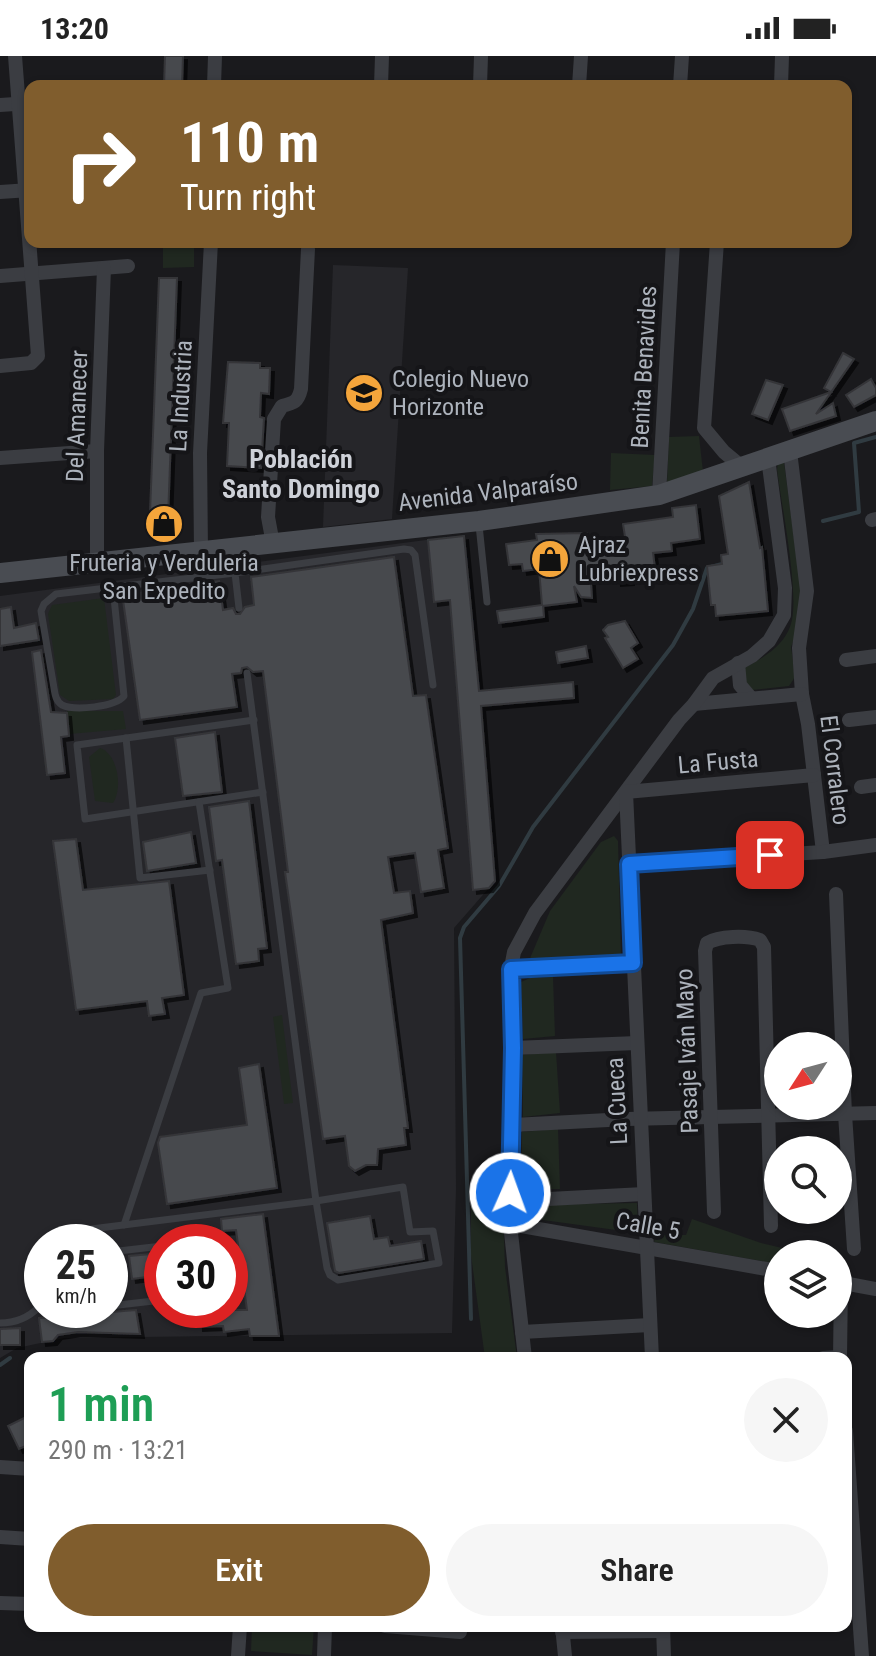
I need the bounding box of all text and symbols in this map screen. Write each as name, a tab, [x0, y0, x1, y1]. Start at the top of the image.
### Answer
text: 13:20	[40, 11, 109, 46]
text: 110 m	[180, 110, 319, 176]
icon: right	[48, 112, 152, 216]
text: Turn right	[180, 177, 316, 219]
street label: Benita Benavides	[626, 285, 662, 449]
street label: La Industria	[164, 339, 198, 453]
street label: Del Amanecer	[61, 350, 93, 482]
place label: Colegio Nuevo Horizonte	[392, 365, 529, 421]
school or university icon: Colegio Nuevo Horizonte	[343, 372, 385, 414]
district label: Población Santo Domingo	[222, 444, 380, 504]
street label: Avenida Valparaíso	[397, 467, 579, 517]
shop icon: Fruteria y Verduleria San Expedito	[143, 503, 185, 545]
place label: Ajraz Lubriexpress	[578, 531, 699, 587]
shop icon: Ajraz Lubriexpress	[529, 538, 571, 580]
place label: Fruteria y Verduleria San Expedito	[69, 549, 259, 605]
street label: El Corralero	[814, 714, 856, 826]
street label: La Fusta	[677, 745, 759, 779]
pin	[736, 821, 804, 889]
icon: arrive	[748, 833, 792, 877]
street label: Pasaje Iván Mayo	[670, 968, 704, 1134]
north arrow	[764, 1032, 852, 1120]
map controls	[764, 1032, 852, 1328]
street label: La Cueca	[601, 1057, 633, 1145]
button: search	[764, 1136, 852, 1224]
position arrow	[468, 1151, 552, 1235]
street label: Calle 5	[614, 1207, 682, 1245]
speed limit sign: 30	[144, 1224, 248, 1328]
button: layers	[764, 1240, 852, 1328]
text: 25	[56, 1242, 96, 1289]
text: km/h	[55, 1284, 97, 1308]
text: 1 min	[48, 1376, 154, 1433]
button: close	[744, 1378, 828, 1462]
text: 290 m · 13:21	[48, 1435, 188, 1465]
button: Exit	[48, 1524, 430, 1616]
button: Share	[446, 1524, 828, 1616]

